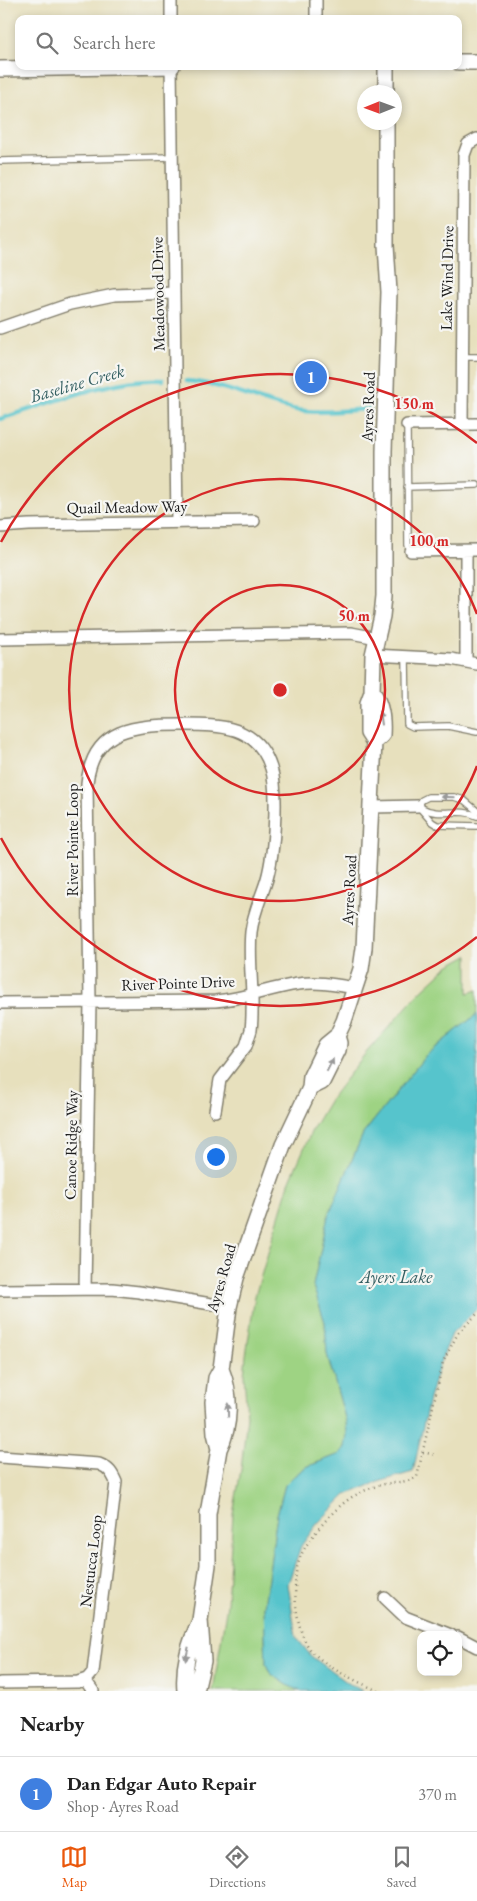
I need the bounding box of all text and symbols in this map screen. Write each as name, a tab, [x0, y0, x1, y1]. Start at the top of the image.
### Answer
search box	[15, 15, 462, 70]
icon: search	[33, 29, 61, 57]
text: Search here	[73, 30, 155, 55]
north arrow	[357, 85, 402, 130]
street label: Lake Wind Drive	[436, 225, 458, 331]
street label: Meadowood Drive	[147, 237, 169, 351]
pin: 1	[295, 358, 327, 396]
water label: Baseline Creek	[26, 359, 127, 408]
street label: Ayres Road	[356, 371, 380, 444]
text: 150 m	[394, 394, 434, 413]
street label: Quail Meadow Way	[66, 495, 189, 519]
text: 100 m	[409, 531, 449, 550]
text: 50 m	[338, 606, 370, 625]
centre of rings	[271, 681, 289, 699]
one-way arrow	[377, 710, 385, 726]
street label: River Pointe Loop	[62, 784, 83, 897]
one-way arrow	[439, 793, 455, 801]
street label: Ayres Road	[337, 853, 361, 927]
street label: River Pointe Drive	[121, 971, 235, 995]
one-way arrow	[326, 1058, 334, 1073]
street label: Canoe Ridge Way	[60, 1089, 82, 1200]
your location	[203, 1144, 229, 1170]
street label: Ayres Road	[201, 1240, 241, 1316]
water label: Ayers Lake	[358, 1265, 433, 1289]
one-way arrow	[223, 1401, 231, 1417]
street label: Nestucca Loop	[75, 1514, 107, 1608]
map controls	[417, 1631, 462, 1676]
button: locate	[417, 1631, 462, 1676]
one-way arrow	[183, 1647, 191, 1662]
text: Nearby	[20, 1710, 84, 1737]
text: Dan Edgar Auto Repair	[67, 1771, 256, 1796]
text: 1	[32, 1784, 40, 1805]
text: 370 m	[418, 1784, 457, 1805]
text: Shop · Ayres Road	[67, 1796, 179, 1817]
tab: Map	[60, 1843, 88, 1891]
tab: Directions	[209, 1843, 266, 1891]
tab: Saved	[387, 1843, 417, 1891]

